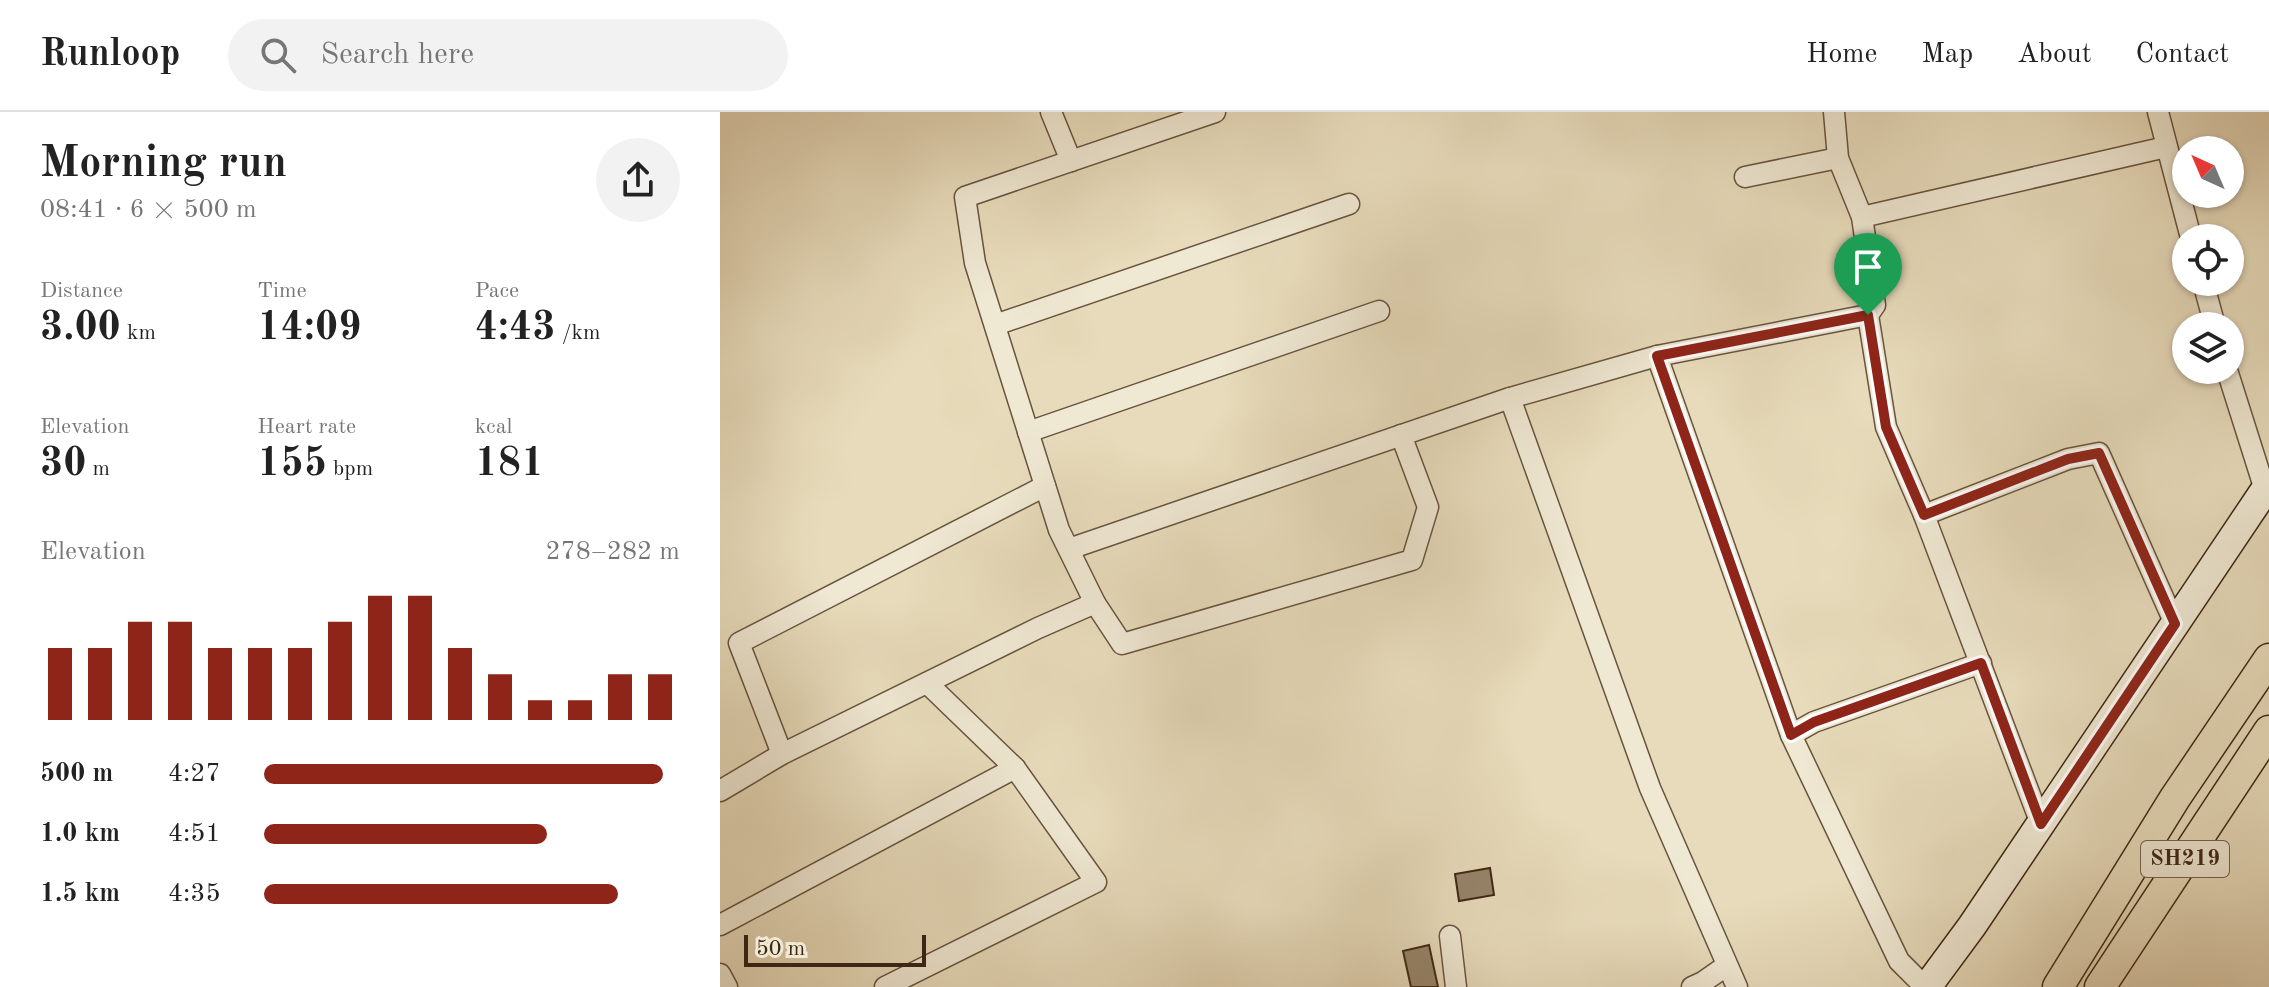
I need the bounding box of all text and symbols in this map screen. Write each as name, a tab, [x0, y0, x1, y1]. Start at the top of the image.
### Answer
search box	[228, 19, 788, 91]
icon: search	[256, 33, 300, 77]
text: Runloop	[40, 36, 180, 74]
text: Search here	[320, 40, 474, 70]
text: Home	[1806, 41, 1877, 69]
text: Map	[1921, 41, 1973, 69]
text: About	[2017, 41, 2092, 69]
text: Contact	[2136, 41, 2229, 69]
north arrow	[2172, 136, 2244, 208]
map controls	[2172, 136, 2244, 384]
button: share	[596, 138, 680, 222]
text: Morning run	[40, 142, 287, 186]
text: 08:41 · 6 × 500 m	[40, 197, 257, 223]
button: locate	[2172, 224, 2244, 296]
pin	[1834, 233, 1902, 315]
icon: arrive	[1846, 245, 1890, 289]
text: Distance	[40, 280, 123, 302]
text: Time	[257, 280, 307, 302]
text: Pace	[475, 280, 519, 302]
text: 3.00	[40, 309, 121, 349]
text: 14:09	[257, 309, 361, 349]
text: 4:43	[475, 309, 555, 349]
button: layers	[2172, 312, 2244, 384]
text: km	[121, 322, 156, 344]
text: /km	[555, 322, 600, 344]
text: Elevation	[40, 416, 130, 438]
text: Heart rate	[257, 416, 356, 438]
text: kcal	[475, 416, 513, 438]
text: 30	[40, 445, 86, 485]
text: 155	[257, 445, 327, 485]
text: 181	[475, 445, 544, 485]
text: m	[86, 458, 110, 480]
text: bpm	[327, 458, 373, 480]
text: Elevation	[40, 539, 146, 565]
text: 278–282 m	[545, 539, 680, 565]
text: 500 m	[40, 761, 113, 787]
text: 4:27	[168, 761, 221, 787]
text: 1.0 km	[40, 821, 120, 847]
text: 4:51	[168, 821, 221, 847]
road number: SH219	[2141, 841, 2229, 877]
text: 1.5 km	[40, 881, 120, 907]
text: 4:35	[168, 881, 221, 907]
scale bar	[744, 931, 926, 967]
text: 50 m	[756, 938, 805, 960]

